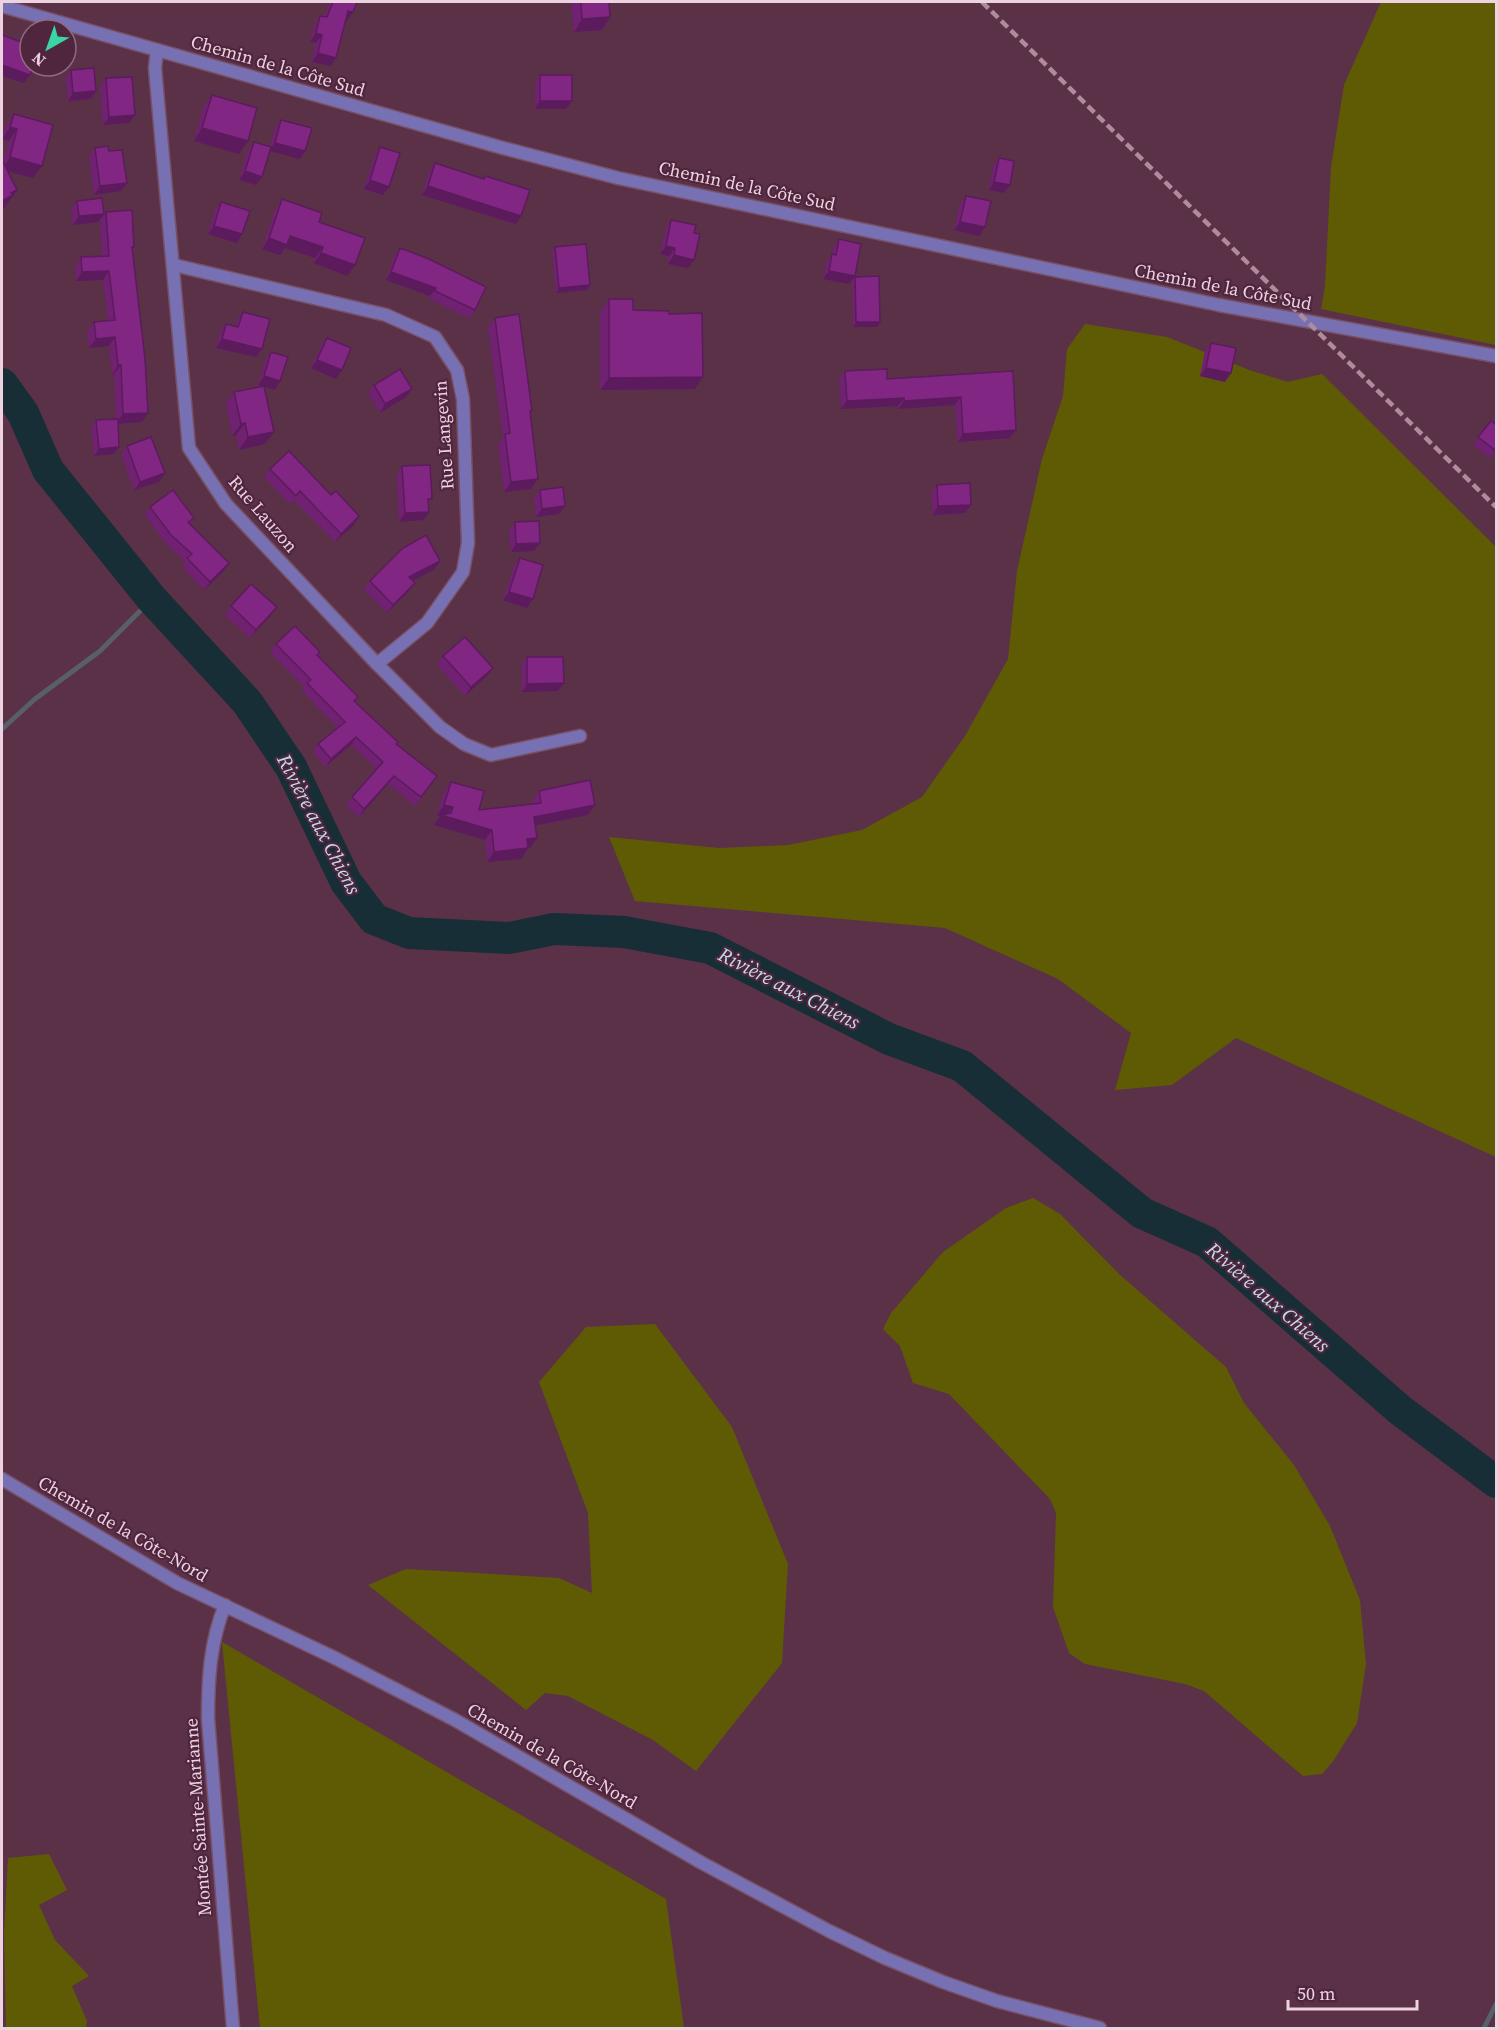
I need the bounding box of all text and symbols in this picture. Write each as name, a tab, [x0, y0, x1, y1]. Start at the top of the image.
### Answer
north arrow	[18, 18, 78, 78]
street label: Chemin de la Côte Sud	[188, 29, 368, 102]
text: N	[27, 47, 50, 72]
street label: Chemin de la Côte Sud	[656, 155, 838, 216]
street label: Chemin de la Côte Sud	[1132, 257, 1314, 316]
street label: Rue Langevin	[427, 379, 460, 490]
street label: Rue Lauzon	[223, 470, 304, 558]
water label: Rivière aux Chiens	[270, 748, 368, 900]
water label: Rivière aux Chiens	[713, 940, 865, 1036]
water label: Rivière aux Chiens	[1200, 1235, 1336, 1359]
street label: Chemin de la Côte-Nord	[34, 1470, 213, 1587]
street label: Chemin de la Côte-Nord	[463, 1697, 642, 1814]
street label: Montée Sainte-Marianne	[178, 1717, 217, 1917]
scale bar	[1288, 1973, 1417, 2011]
text: 50 m	[1297, 1981, 1335, 2006]

